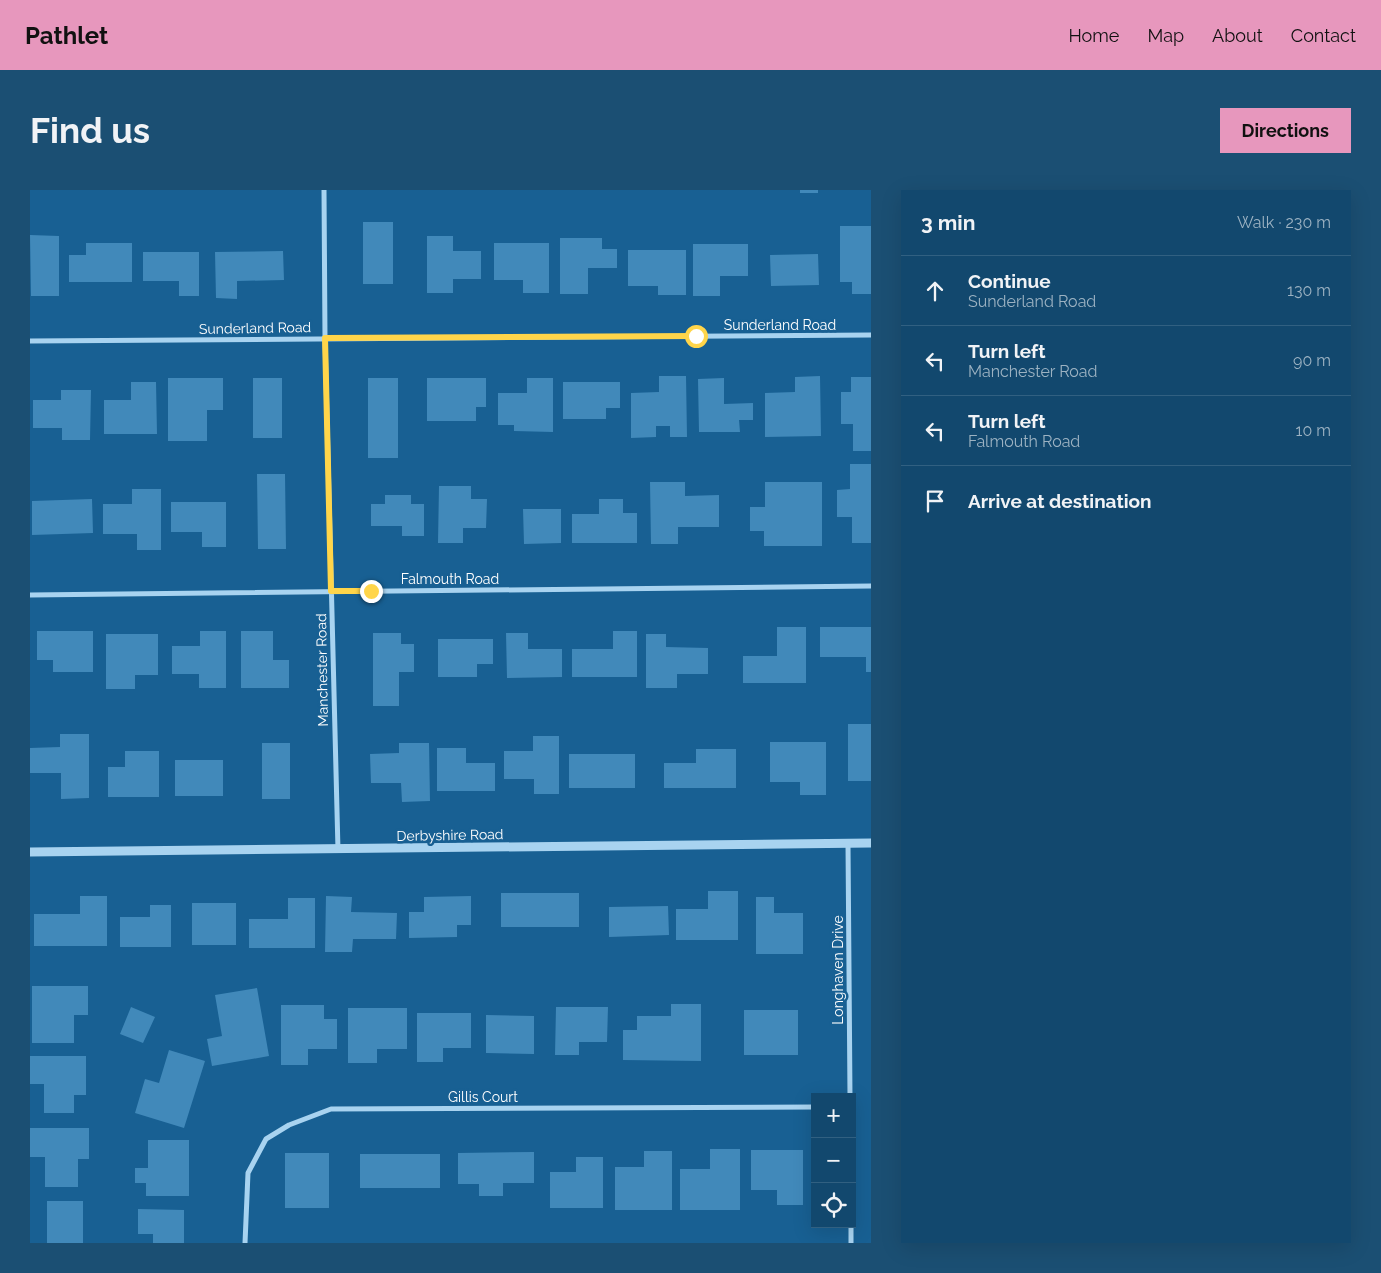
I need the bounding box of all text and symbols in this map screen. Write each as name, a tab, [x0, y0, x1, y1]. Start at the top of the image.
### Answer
text: Pathlet	[25, 21, 108, 50]
text: Home	[1068, 25, 1119, 46]
text: Map	[1147, 25, 1184, 46]
text: About	[1212, 25, 1263, 46]
text: Contact	[1291, 25, 1356, 46]
button: Directions	[1220, 108, 1351, 153]
text: Find us	[30, 110, 150, 151]
text: 3 min	[921, 210, 975, 235]
text: Walk · 230 m	[1237, 213, 1331, 232]
text: Continue	[968, 270, 1051, 292]
icon: ahead	[921, 277, 949, 305]
text: 130 m	[1287, 281, 1331, 300]
text: Sunderland Road	[968, 292, 1096, 311]
street label: Sunderland Road	[724, 317, 836, 333]
street label: Sunderland Road	[199, 319, 311, 337]
route start	[685, 325, 708, 348]
text: Turn left	[968, 340, 1045, 362]
icon: left	[921, 347, 949, 375]
text: 90 m	[1293, 351, 1331, 370]
text: Manchester Road	[968, 362, 1098, 381]
text: Turn left	[968, 410, 1045, 432]
icon: left	[921, 417, 949, 445]
text: 10 m	[1296, 421, 1331, 440]
text: Falmouth Road	[968, 432, 1080, 451]
icon: arrive	[921, 487, 949, 515]
text: Arrive at destination	[968, 490, 1152, 512]
street label: Falmouth Road	[401, 571, 499, 587]
route end	[360, 580, 383, 603]
street label: Manchester Road	[313, 613, 331, 727]
street label: Derbyshire Road	[396, 826, 504, 844]
street label: Longhaven Drive	[830, 915, 846, 1025]
street label: Gillis Court	[448, 1089, 518, 1105]
map controls	[811, 1093, 856, 1228]
button: +	[811, 1093, 856, 1138]
button: −	[811, 1138, 856, 1183]
button: locate	[811, 1183, 856, 1228]

